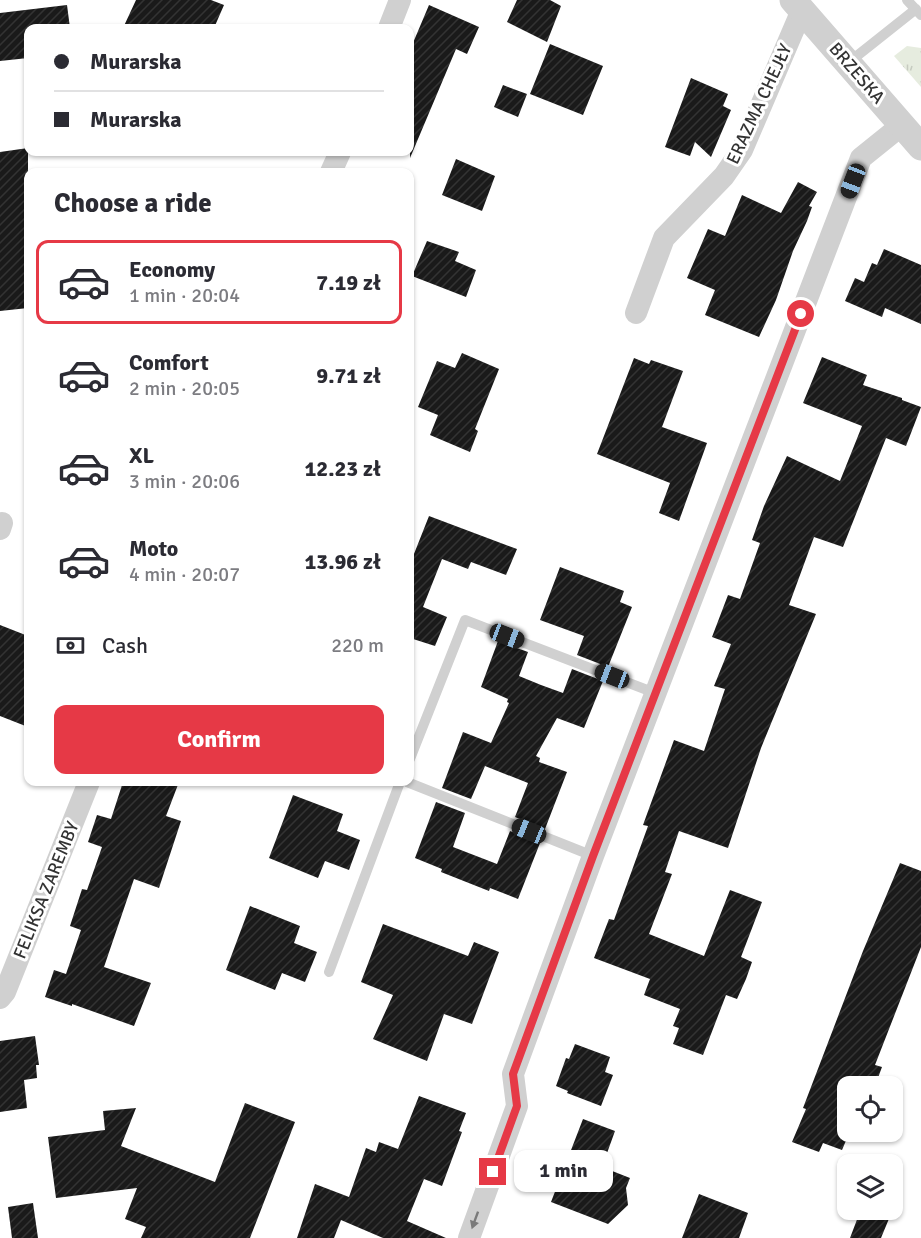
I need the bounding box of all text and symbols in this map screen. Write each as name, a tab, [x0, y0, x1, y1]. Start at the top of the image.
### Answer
street label: BRZESKA	[825, 38, 889, 108]
street label: ERAZMA CHEJŁY	[722, 40, 796, 168]
text: Murarska	[90, 48, 182, 75]
text: Murarska	[90, 106, 182, 133]
car	[838, 161, 868, 201]
text: Choose a ride	[54, 187, 212, 220]
icon: car	[57, 255, 111, 309]
text: Economy	[129, 256, 215, 283]
text: 7.19 zł	[316, 269, 381, 296]
text: 1 min · 20:04	[129, 283, 240, 308]
route start	[787, 300, 814, 327]
icon: car	[57, 348, 111, 402]
text: Comfort	[129, 349, 209, 376]
text: 9.71 zł	[316, 362, 381, 389]
text: 2 min · 20:05	[129, 376, 240, 401]
icon: car	[57, 441, 111, 495]
text: XL	[129, 442, 154, 469]
text: 12.23 zł	[304, 455, 381, 482]
text: 3 min · 20:06	[129, 469, 240, 494]
icon: car	[57, 534, 111, 588]
text: Moto	[129, 535, 178, 562]
text: 13.96 zł	[304, 548, 381, 575]
text: 4 min · 20:07	[129, 562, 240, 587]
car	[487, 621, 527, 651]
icon: cash	[54, 629, 87, 662]
text: Cash	[102, 632, 148, 659]
text: 220 m	[331, 633, 384, 658]
car	[592, 661, 632, 691]
button: Confirm	[54, 705, 384, 774]
car	[509, 816, 549, 846]
street label: FELIKSA ZAREMBY	[8, 818, 84, 962]
map controls	[837, 1076, 903, 1220]
button: locate	[837, 1076, 903, 1142]
callout: 1 min	[514, 1151, 613, 1193]
button: layers	[837, 1154, 903, 1220]
route end	[479, 1158, 506, 1185]
text: 1 min	[539, 1158, 588, 1183]
one-way arrow	[470, 1211, 480, 1229]

